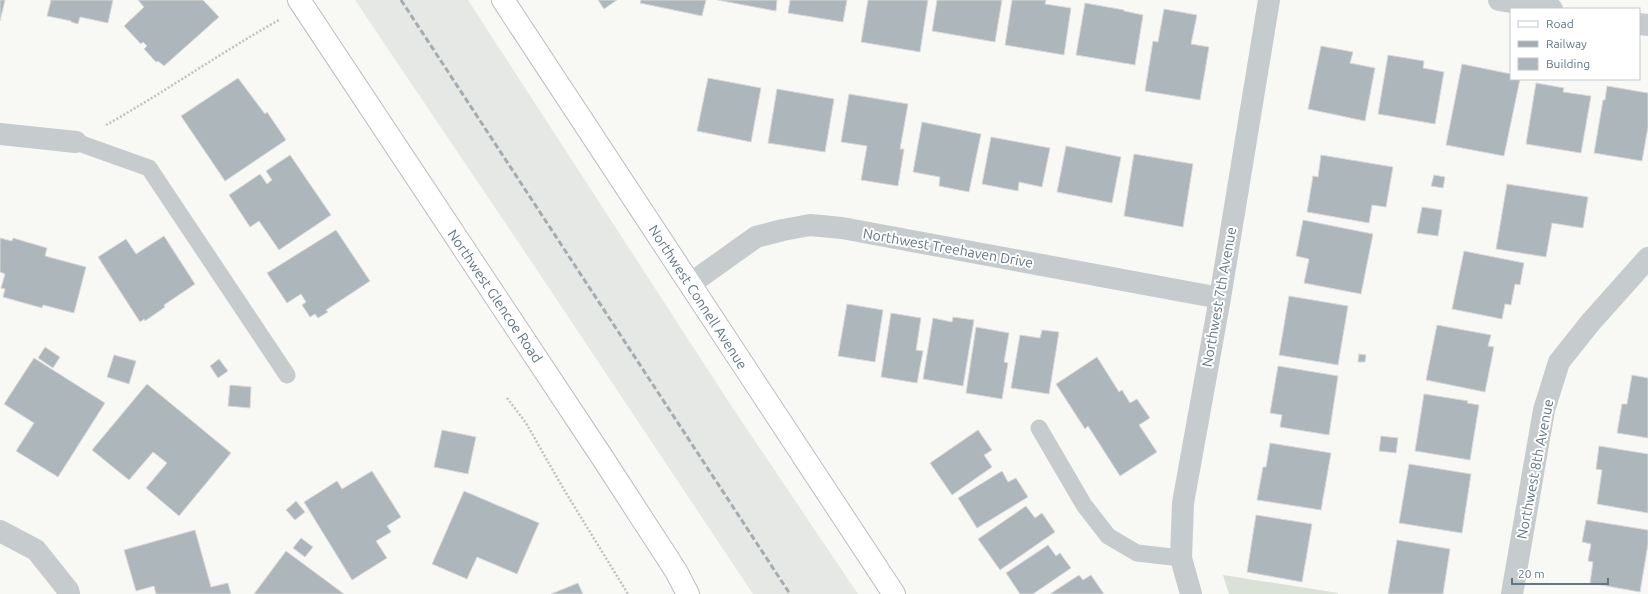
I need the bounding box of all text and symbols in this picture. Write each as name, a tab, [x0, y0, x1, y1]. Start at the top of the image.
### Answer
legend	[1510, 8, 1640, 80]
text: Road	[1546, 17, 1574, 30]
text: Railway	[1546, 37, 1587, 50]
text: Building	[1546, 57, 1590, 70]
street label: Northwest Connell Avenue	[645, 222, 751, 372]
street label: Northwest Treehaven Drive	[862, 225, 1034, 271]
street label: Northwest Glencoe Road	[445, 226, 545, 366]
street label: Northwest 7th Avenue	[1199, 226, 1239, 368]
street label: Northwest 8th Avenue	[1514, 398, 1556, 540]
scale bar	[1512, 560, 1608, 586]
text: 20 m	[1518, 567, 1545, 580]

